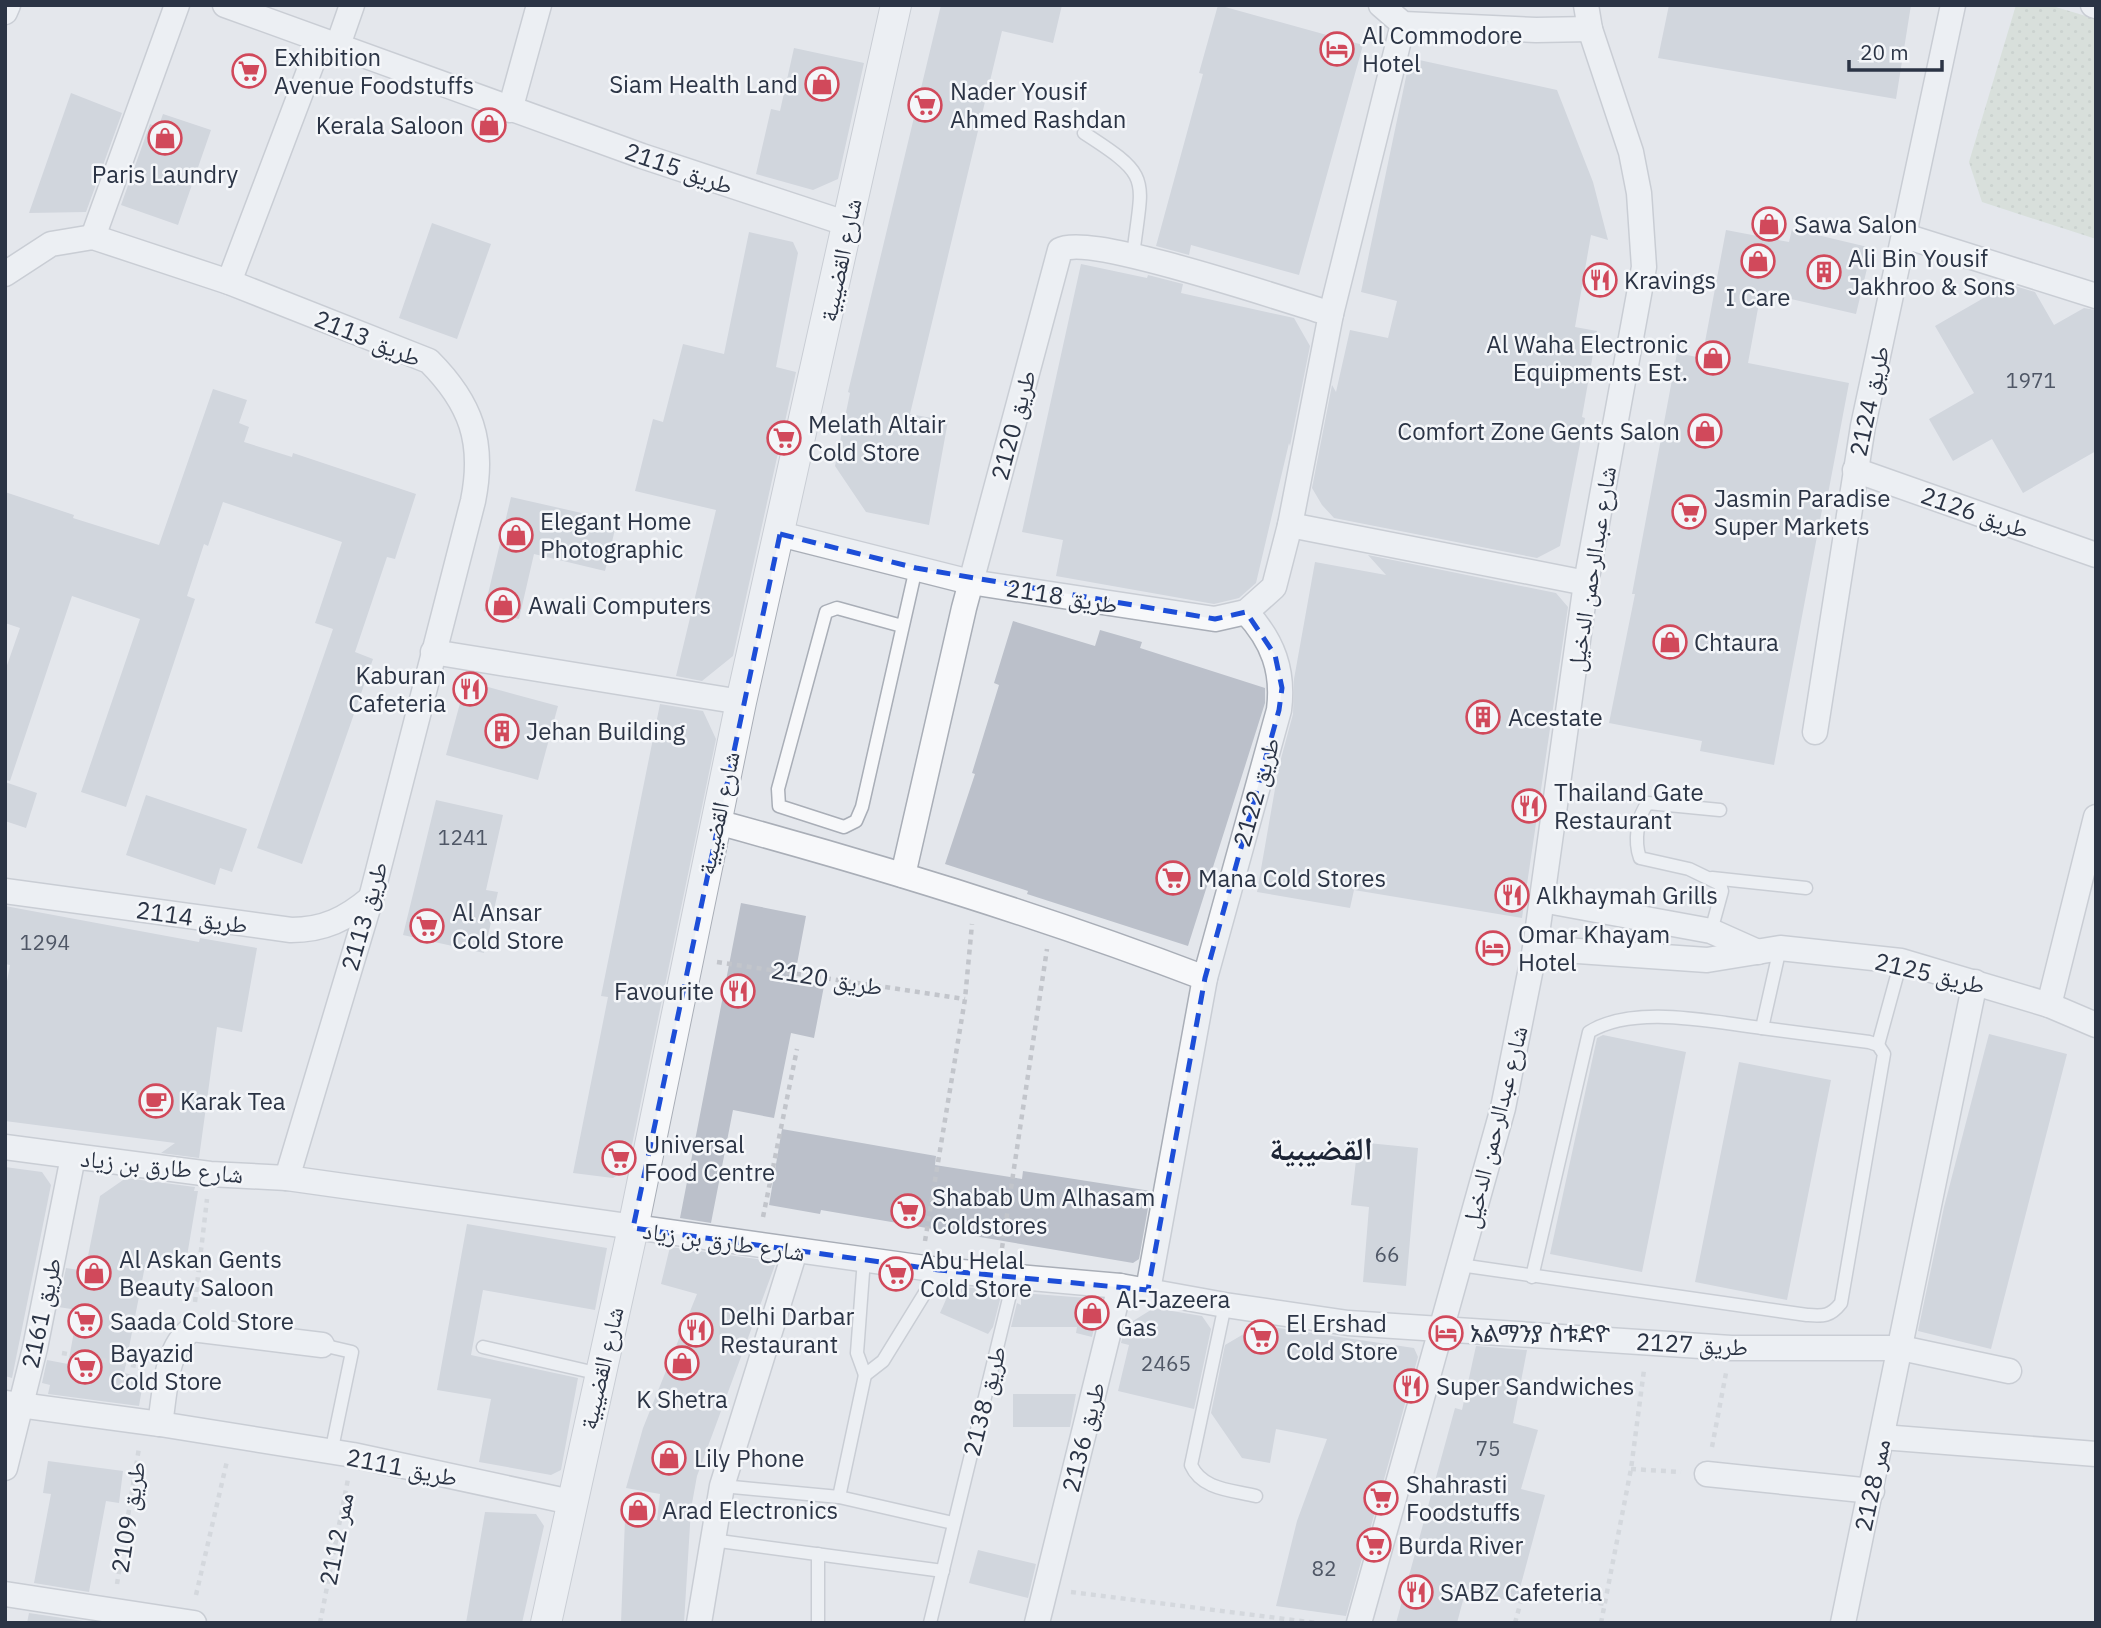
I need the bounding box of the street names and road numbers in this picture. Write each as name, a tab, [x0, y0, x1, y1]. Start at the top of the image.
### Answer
street label: طريق 2115	[621, 135, 737, 201]
street label: شارع القضيبية	[811, 195, 869, 325]
street label: طريق 2113	[310, 302, 426, 374]
street label: طريق 2124	[1842, 343, 1896, 459]
street label: طريق 2120	[983, 367, 1043, 483]
street label: شارع عبدالرحمن الدخيل	[1559, 464, 1623, 674]
street label: طريق 2126	[1917, 479, 2033, 545]
street label: طريق 2118	[1004, 571, 1120, 621]
street label: طريق 2122	[1225, 734, 1287, 850]
street label: شارع القضيبية	[689, 748, 747, 878]
street label: طريق 2113	[333, 858, 395, 974]
street label: طريق 2114	[134, 893, 250, 941]
street label: طريق 2125	[1872, 945, 1988, 1001]
street label: طريق 2120	[769, 953, 885, 1003]
street label: شارع عبدالرحمن الدخيل	[1453, 1022, 1535, 1232]
street label: شارع طارق بن زياد	[79, 1142, 245, 1190]
street label: شارع طارق بن زياد	[641, 1214, 807, 1268]
street label: طريق 2161	[14, 1255, 68, 1371]
street label: شارع القضيبية	[571, 1303, 631, 1433]
street label: طريق 2127	[1635, 1325, 1749, 1363]
street label: طريق 2138	[955, 1343, 1013, 1459]
street label: طريق 2136	[1054, 1379, 1112, 1495]
street label: ممر 2128	[1847, 1436, 1897, 1534]
street label: طريق 2111	[344, 1441, 460, 1493]
street label: طريق 2109	[103, 1459, 153, 1575]
street label: ممر 2112	[311, 1490, 361, 1588]

